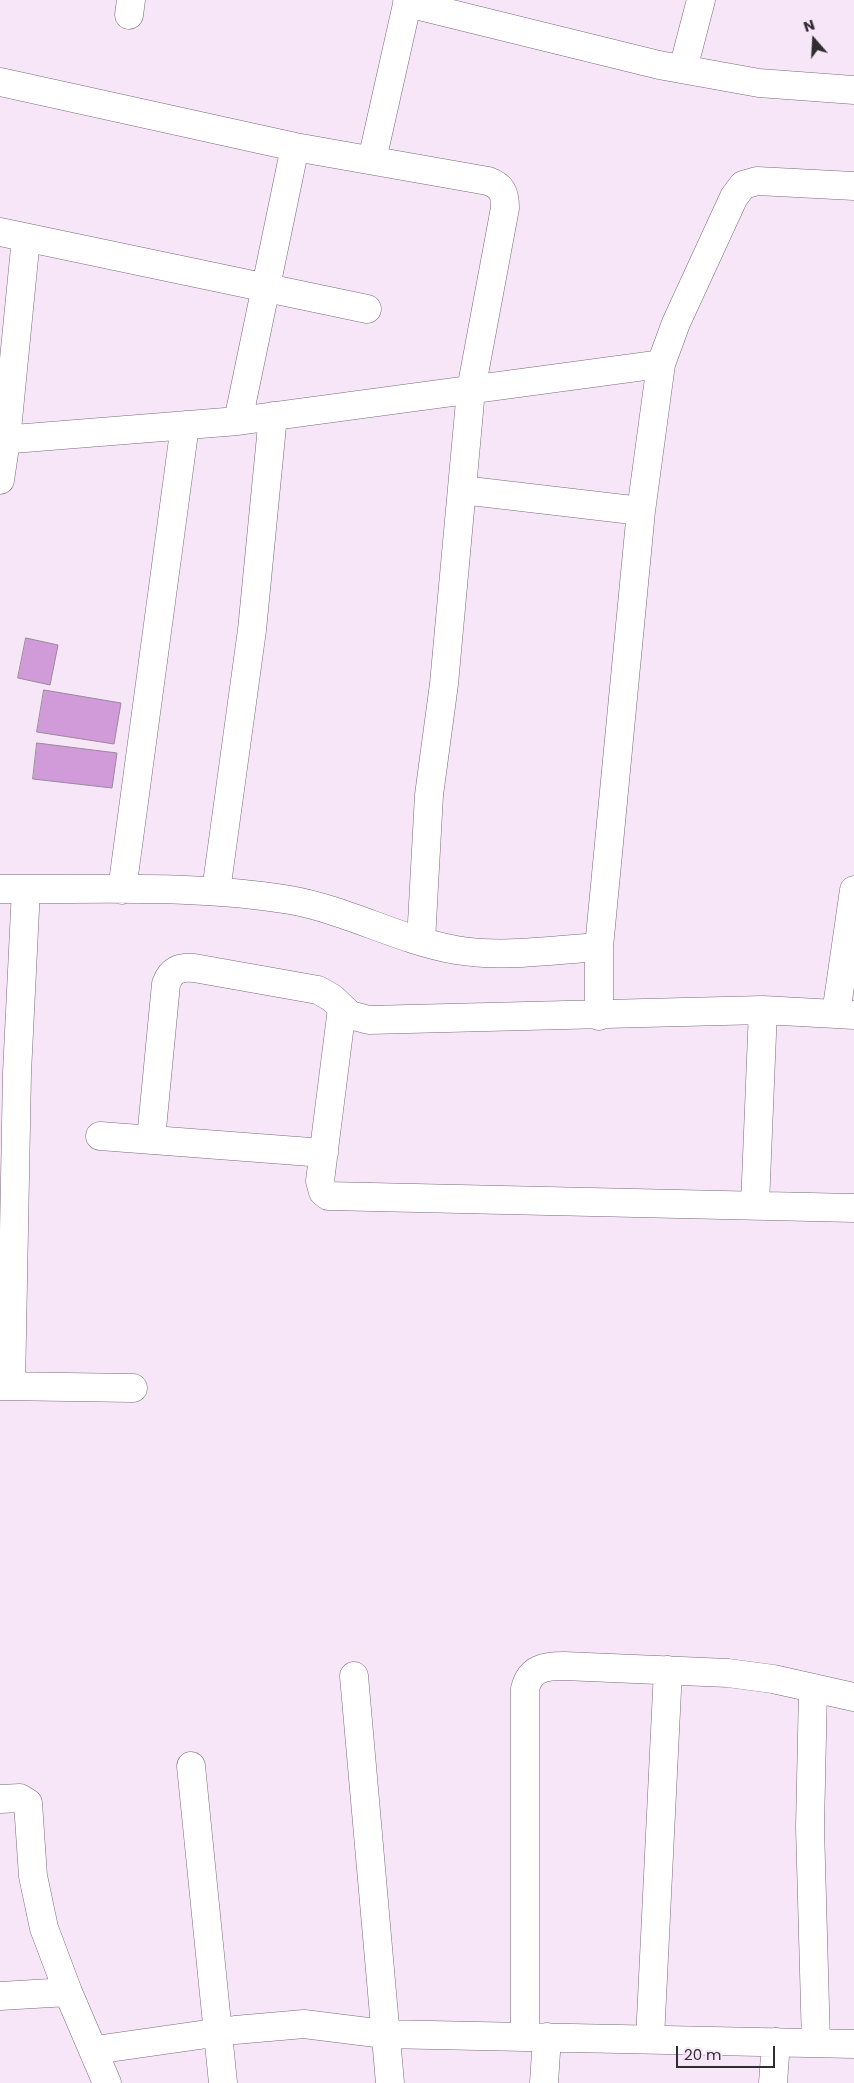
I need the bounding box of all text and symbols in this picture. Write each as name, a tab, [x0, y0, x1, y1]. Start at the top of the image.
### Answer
north arrow	[789, 15, 839, 65]
text: N	[801, 15, 817, 37]
scale bar	[679, 2036, 778, 2068]
text: 20 m	[684, 2044, 722, 2065]

